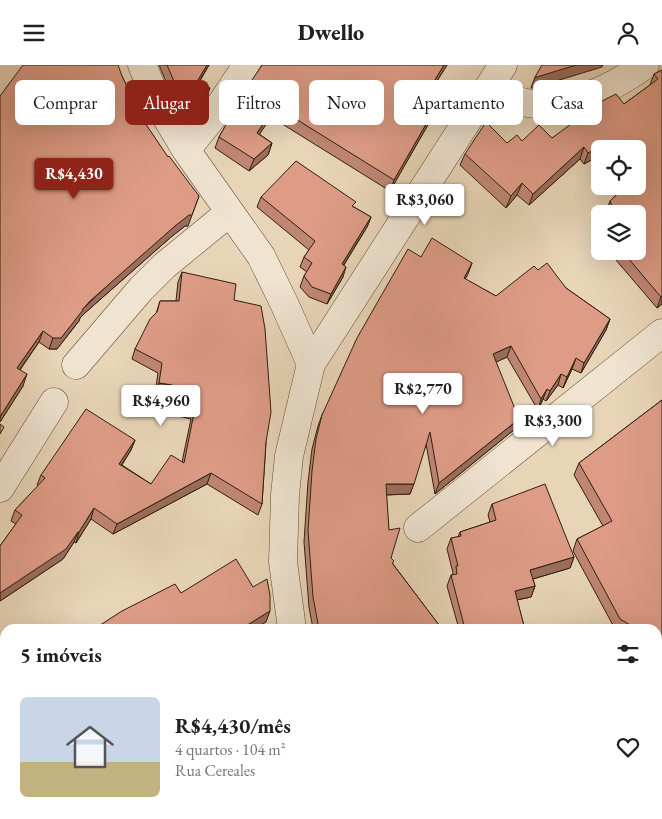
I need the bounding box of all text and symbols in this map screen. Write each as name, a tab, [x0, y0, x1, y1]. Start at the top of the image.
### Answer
text: Dwello	[298, 18, 364, 47]
icon: menu	[20, 19, 48, 47]
icon: person	[614, 19, 642, 47]
chip: Comprar	[15, 80, 115, 125]
chip: Alugar	[125, 80, 209, 125]
chip: Filtros	[219, 80, 299, 125]
chip: Novo	[309, 80, 384, 125]
chip: Apartamento	[394, 80, 523, 125]
chip: Casa	[533, 80, 602, 125]
map controls	[591, 140, 646, 260]
button: locate	[591, 140, 646, 195]
pin: R$4,430	[28, 157, 120, 200]
text: R$4,430	[45, 163, 103, 184]
pin: R$3,060	[379, 184, 471, 226]
text: R$3,060	[396, 189, 454, 210]
button: layers	[591, 205, 646, 260]
pin: R$2,770	[377, 373, 469, 415]
text: R$2,770	[394, 378, 452, 399]
pin: R$4,960	[115, 385, 207, 427]
text: R$4,960	[132, 390, 190, 411]
pin: R$3,300	[507, 405, 599, 447]
text: R$3,300	[524, 410, 582, 431]
icon: filters	[614, 640, 642, 668]
text: 5 imóveis	[20, 641, 102, 668]
text: R$4,430/mês	[175, 712, 291, 739]
icon: home	[60, 717, 120, 777]
icon: heart	[614, 733, 642, 761]
text: 4 quartos · 104 m²	[175, 739, 286, 760]
text: Rua Cereales	[175, 760, 255, 781]

